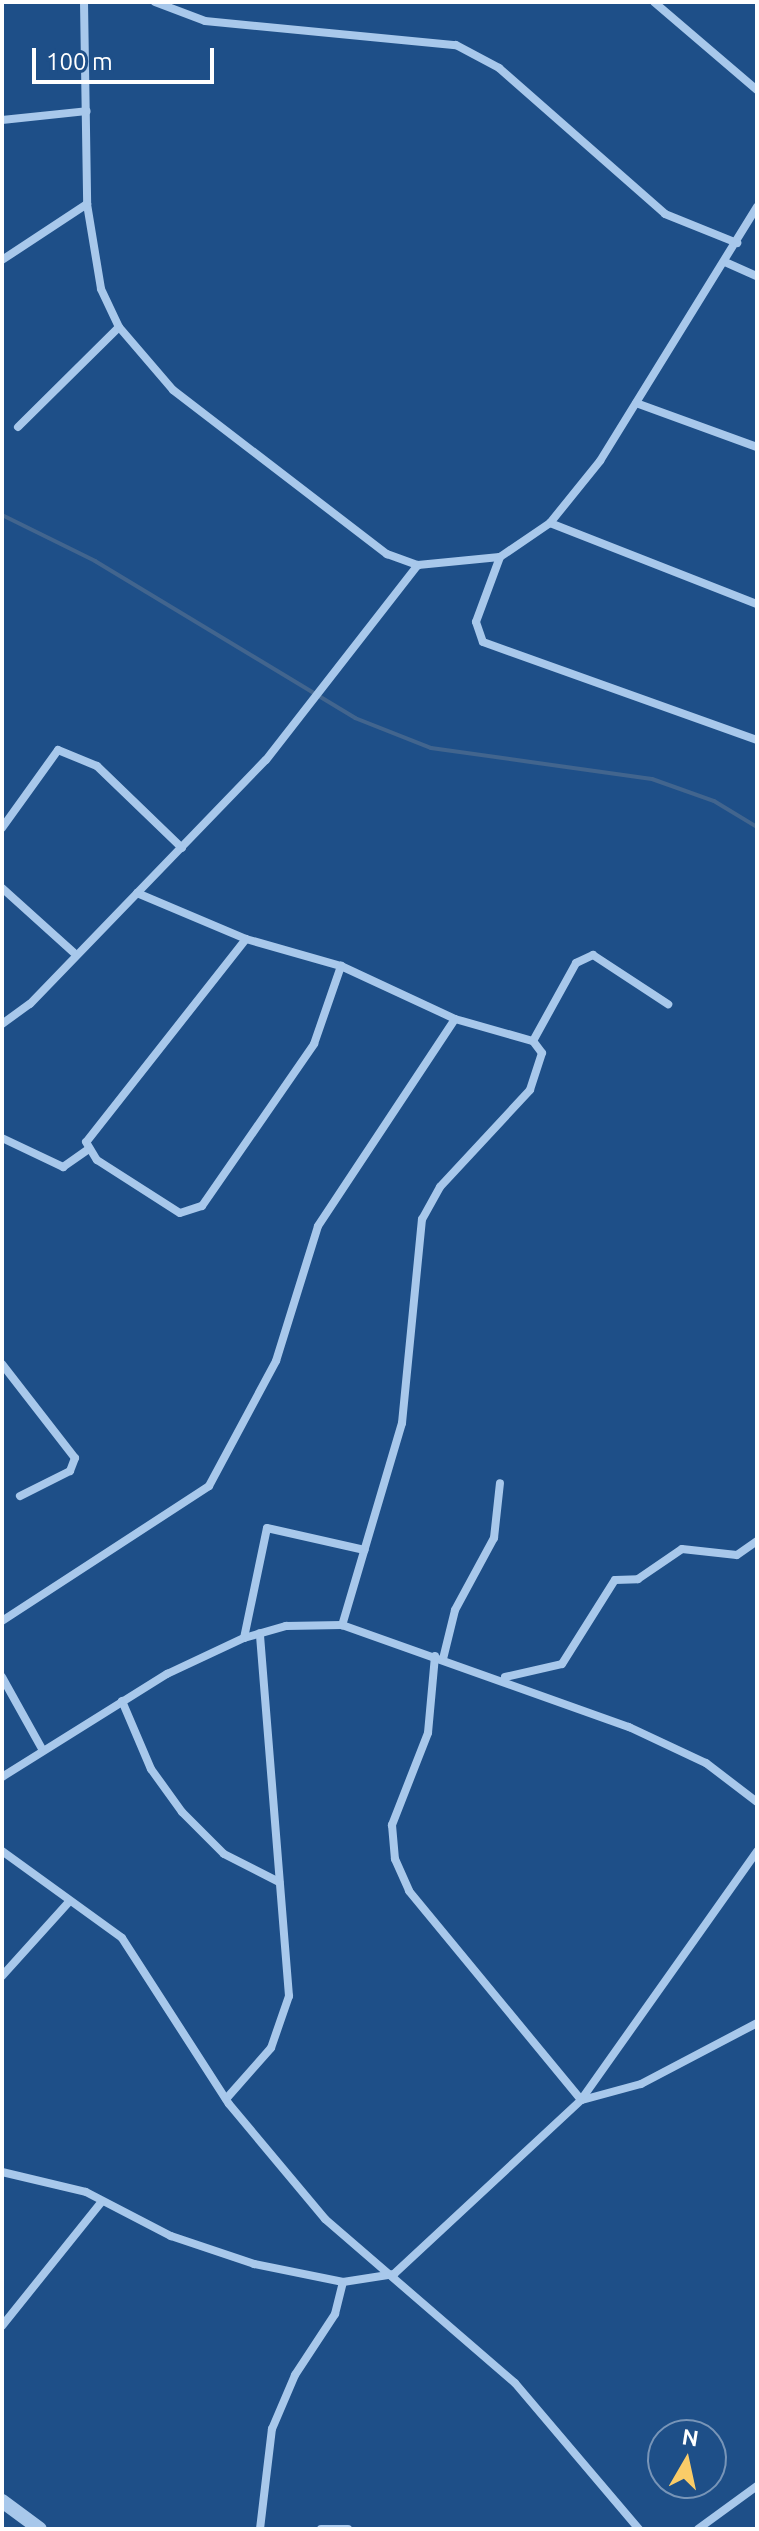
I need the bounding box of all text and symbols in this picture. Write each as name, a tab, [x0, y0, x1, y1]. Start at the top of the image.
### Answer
scale bar	[36, 32, 218, 82]
text: 100 m	[46, 48, 113, 75]
north arrow	[647, 2419, 727, 2499]
text: N	[680, 2423, 701, 2450]

